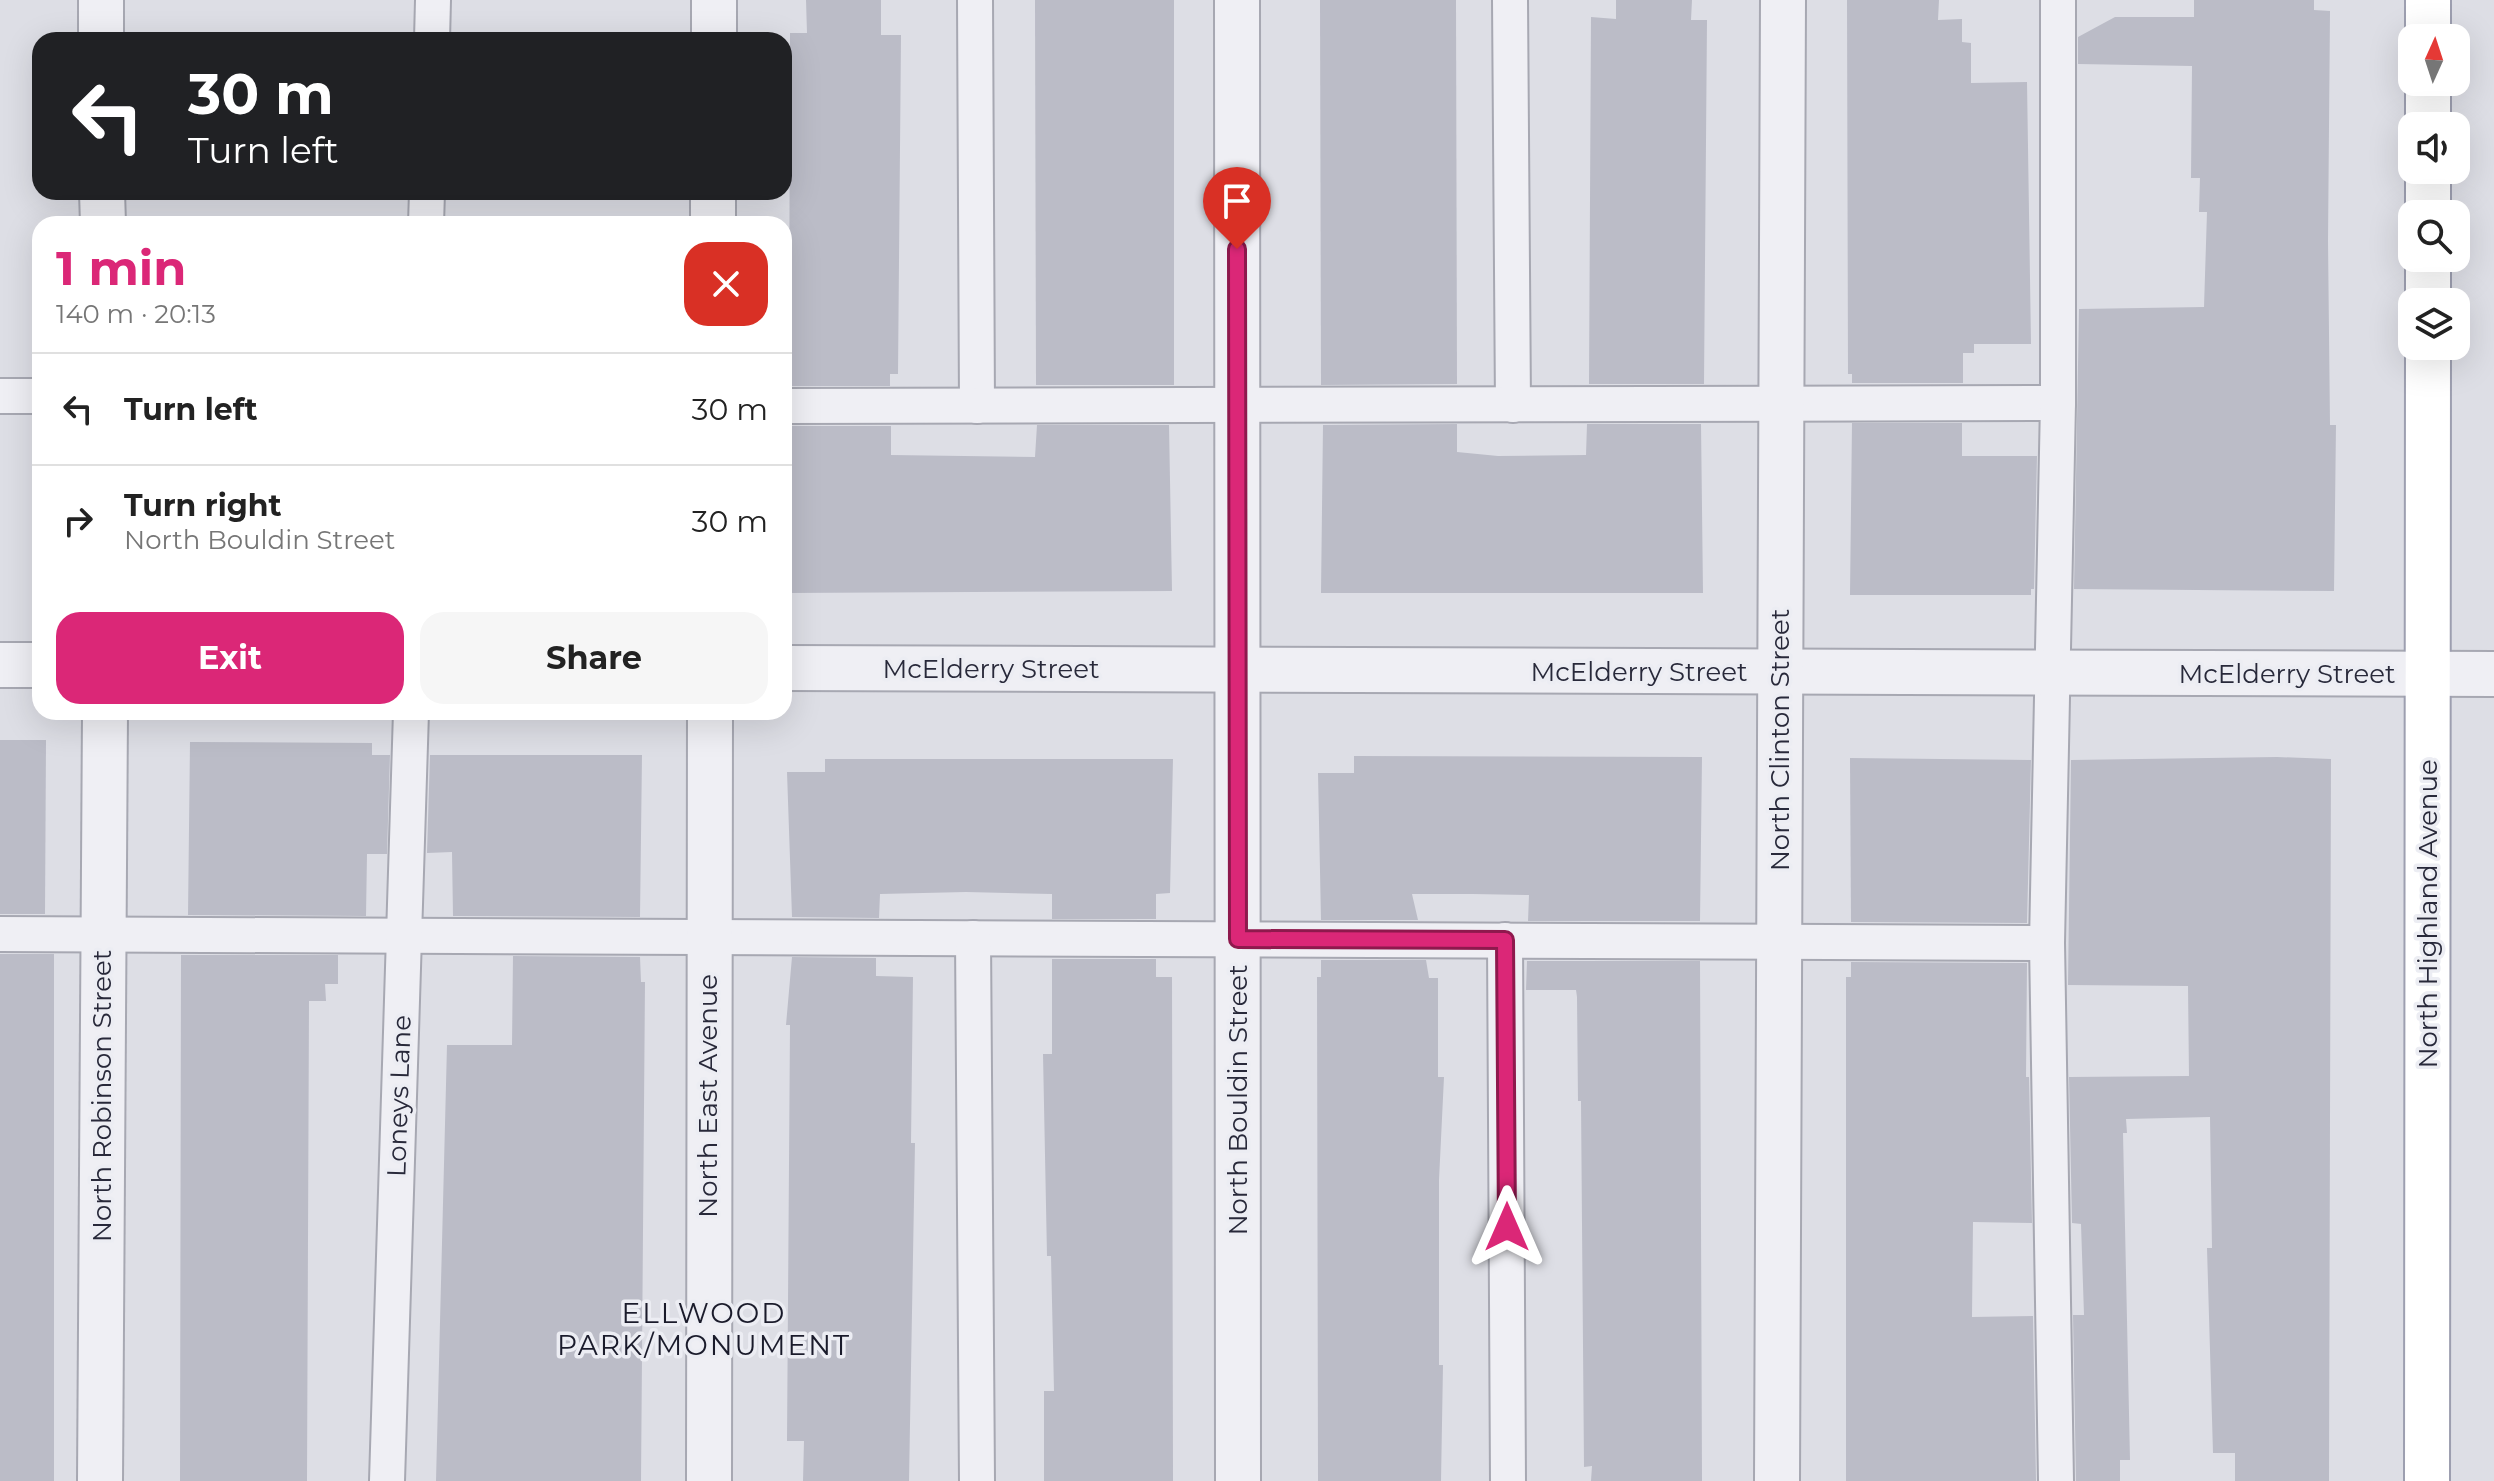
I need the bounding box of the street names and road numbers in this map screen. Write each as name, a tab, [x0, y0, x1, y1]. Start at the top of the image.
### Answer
street label: North Clinton Street	[1764, 609, 1796, 871]
street label: McElderry Street	[882, 653, 1100, 685]
street label: McElderry Street	[1530, 656, 1748, 688]
street label: McElderry Street	[2178, 658, 2396, 690]
street label: North Highland Avenue	[2412, 759, 2444, 1069]
street label: North Robinson Street	[86, 950, 118, 1242]
street label: North Bouldin Street	[1222, 964, 1254, 1236]
street label: North East Avenue	[692, 974, 724, 1218]
street label: Loneys Lane	[380, 1015, 418, 1177]

